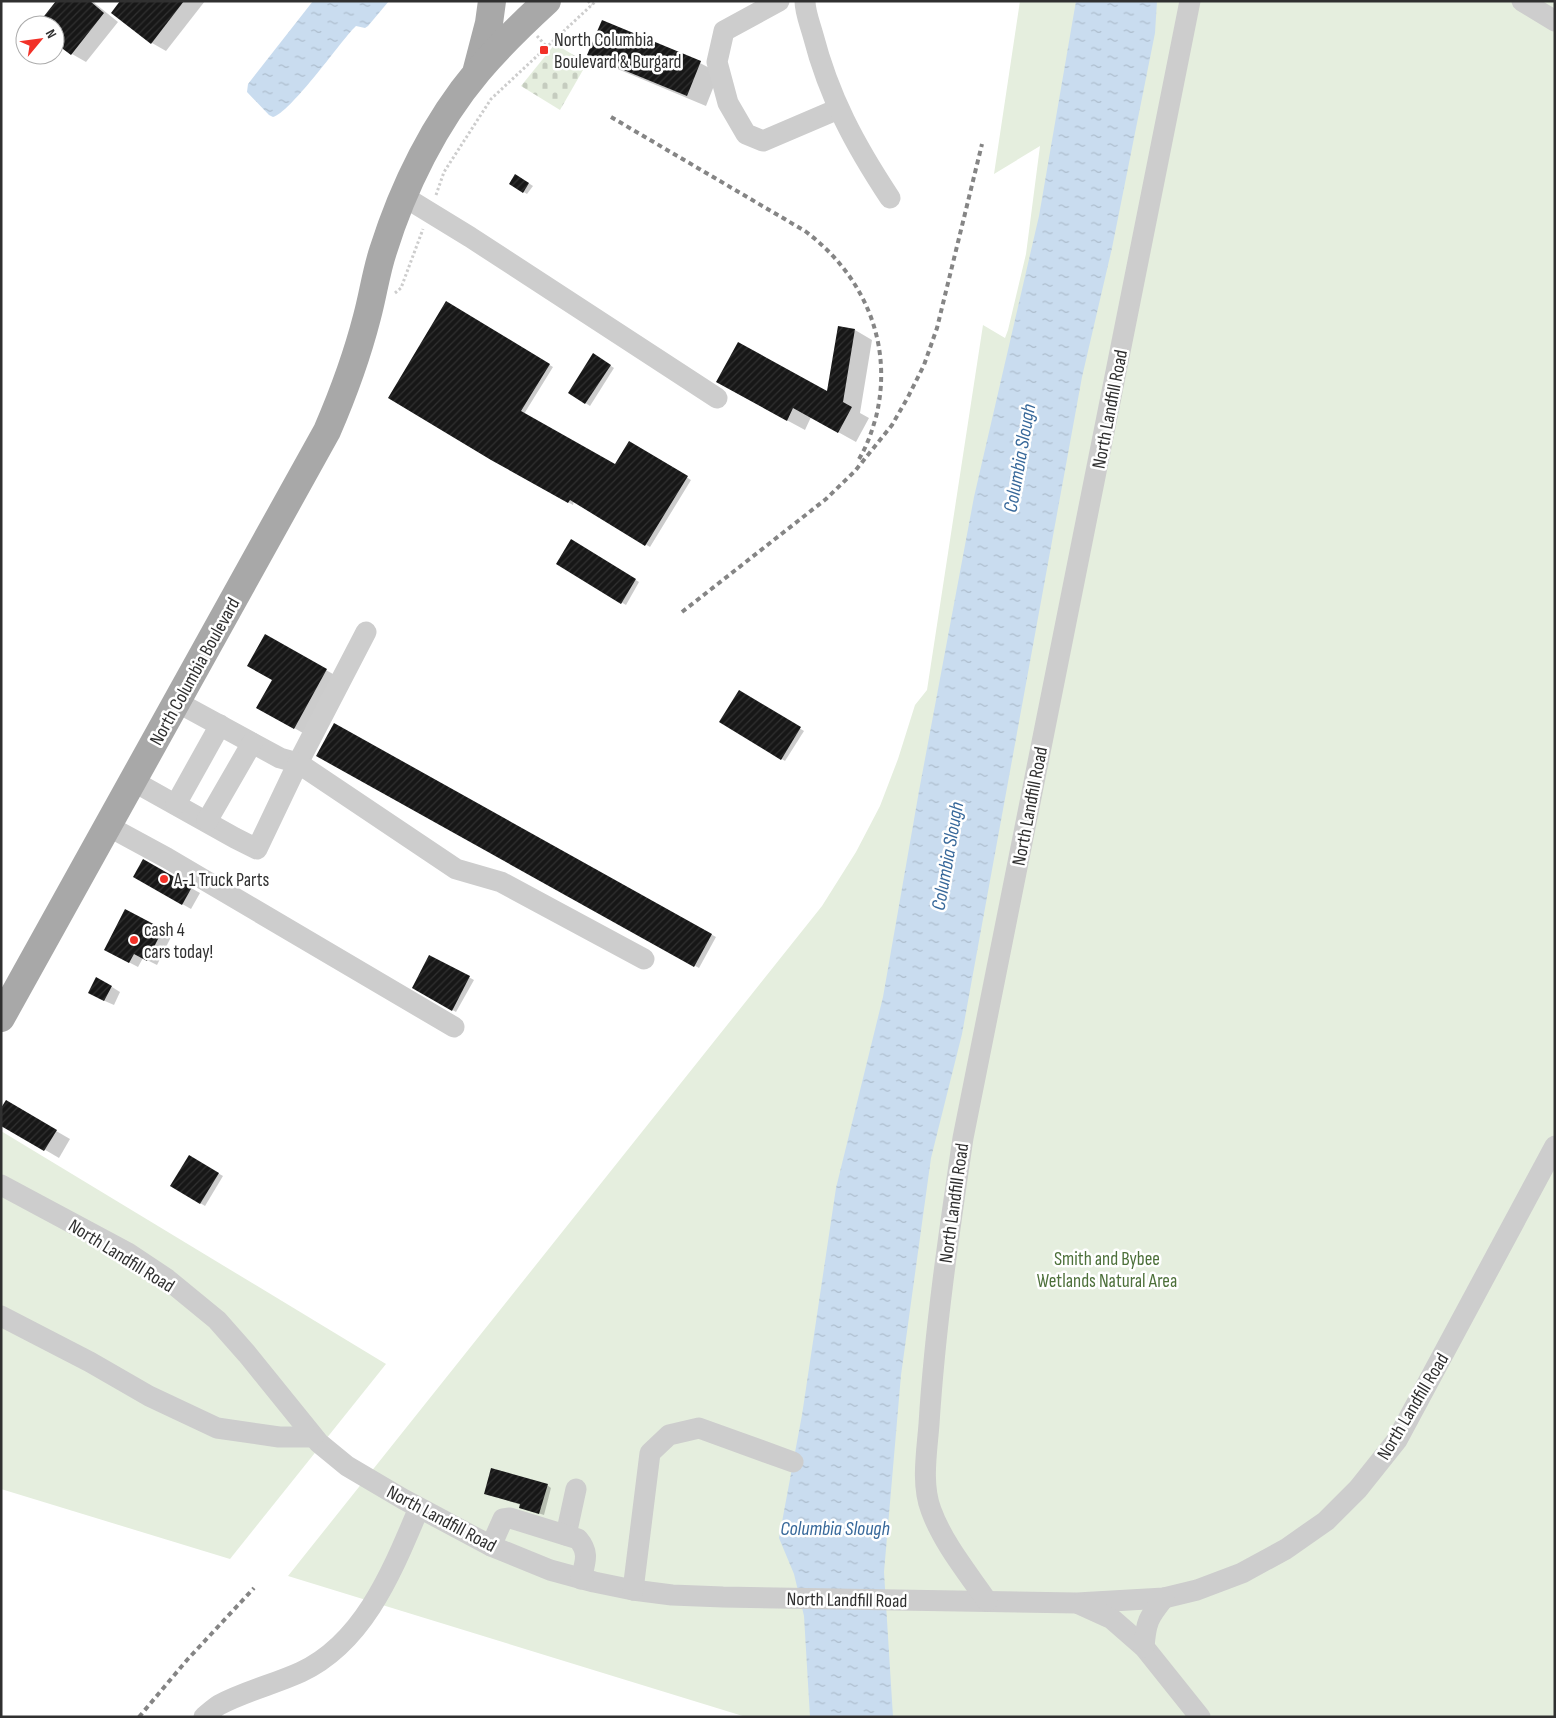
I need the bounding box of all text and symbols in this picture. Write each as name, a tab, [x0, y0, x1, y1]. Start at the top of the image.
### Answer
north arrow	[15, 15, 65, 65]
text: N	[42, 27, 60, 41]
place label: North Columbia Boulevard & Burgard	[554, 29, 681, 74]
marker: North Columbia Boulevard & Burgard	[538, 44, 550, 56]
street label: North Landfill Road	[1088, 348, 1133, 471]
water label: Columbia Slough	[999, 402, 1041, 514]
street label: North Columbia Boulevard	[145, 594, 245, 750]
street label: North Landfill Road	[1008, 745, 1053, 868]
water label: Columbia Slough	[927, 800, 969, 912]
place label: A-1 Truck Parts	[173, 869, 269, 892]
marker: A-1 Truck Parts	[158, 873, 170, 885]
place label: cash 4 cars today!	[144, 919, 213, 964]
marker: cash 4 cars today!	[128, 934, 140, 946]
street label: North Landfill Road	[935, 1142, 974, 1265]
street label: North Landfill Road	[64, 1215, 178, 1298]
park label: Smith and Bybee Wetlands Natural Area	[1037, 1248, 1177, 1293]
street label: North Landfill Road	[1372, 1349, 1454, 1464]
street label: North Landfill Road	[383, 1481, 500, 1558]
water label: Columbia Slough	[780, 1517, 890, 1541]
street label: North Landfill Road	[786, 1588, 907, 1613]

